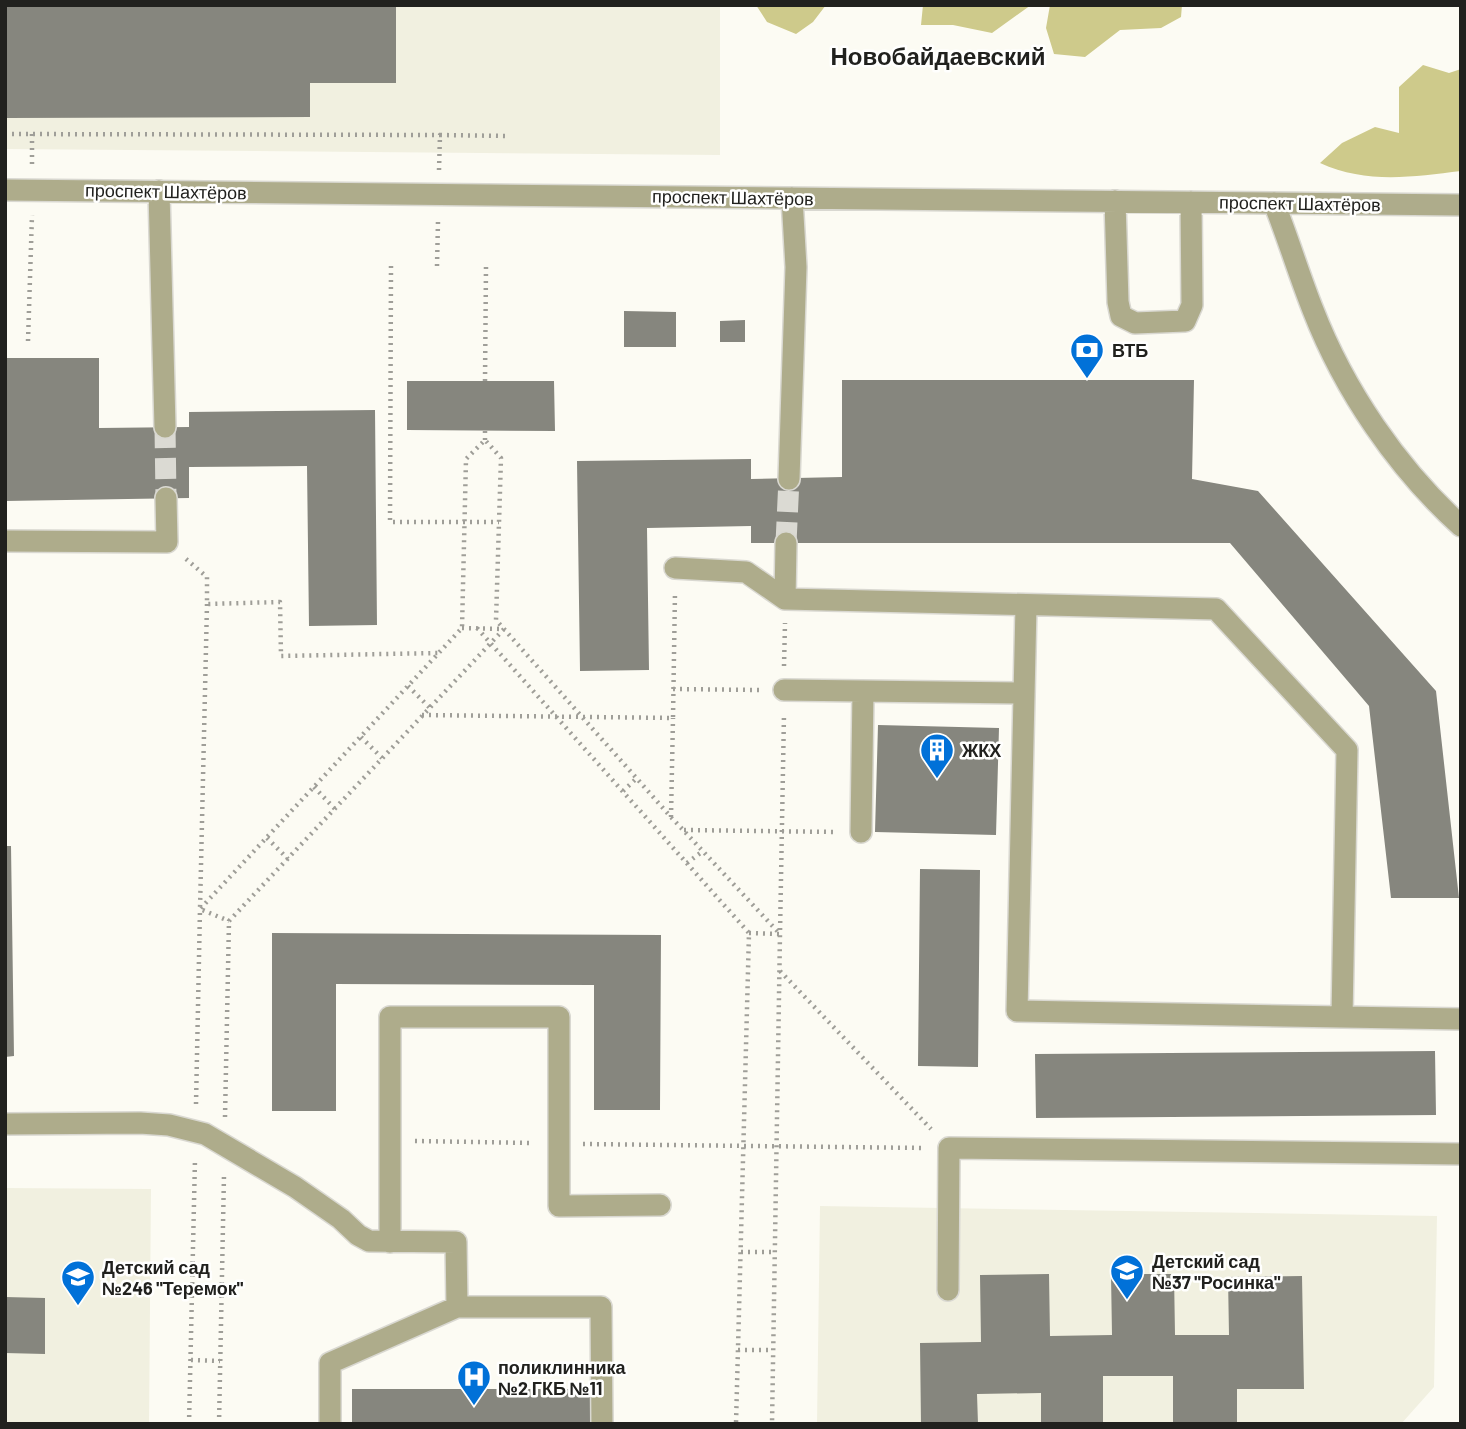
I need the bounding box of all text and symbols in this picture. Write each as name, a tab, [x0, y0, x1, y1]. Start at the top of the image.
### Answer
district label: Новобайдаевский	[831, 41, 1045, 70]
street label: проспект Шахтёров	[85, 179, 247, 203]
street label: проспект Шахтёров	[652, 185, 814, 209]
street label: проспект Шахтёров	[1219, 191, 1381, 215]
bank icon: ВТБ	[1068, 331, 1106, 380]
place label: ВТБ	[1112, 339, 1148, 361]
building icon: ЖКХ	[918, 731, 956, 780]
place label: ЖКХ	[961, 739, 1001, 761]
place label: Детский сад №37 "Росинка"	[1152, 1250, 1281, 1293]
school or university icon: Детский сад №37 "Росинка"	[1108, 1252, 1146, 1301]
place label: Детский сад №246 "Теремок"	[102, 1256, 244, 1299]
school or university icon: Детский сад №246 "Теремок"	[59, 1258, 97, 1307]
place label: поликлинника №2 ГКБ №11	[498, 1356, 626, 1399]
hospital icon: поликлинника №2 ГКБ №11	[455, 1358, 493, 1407]

